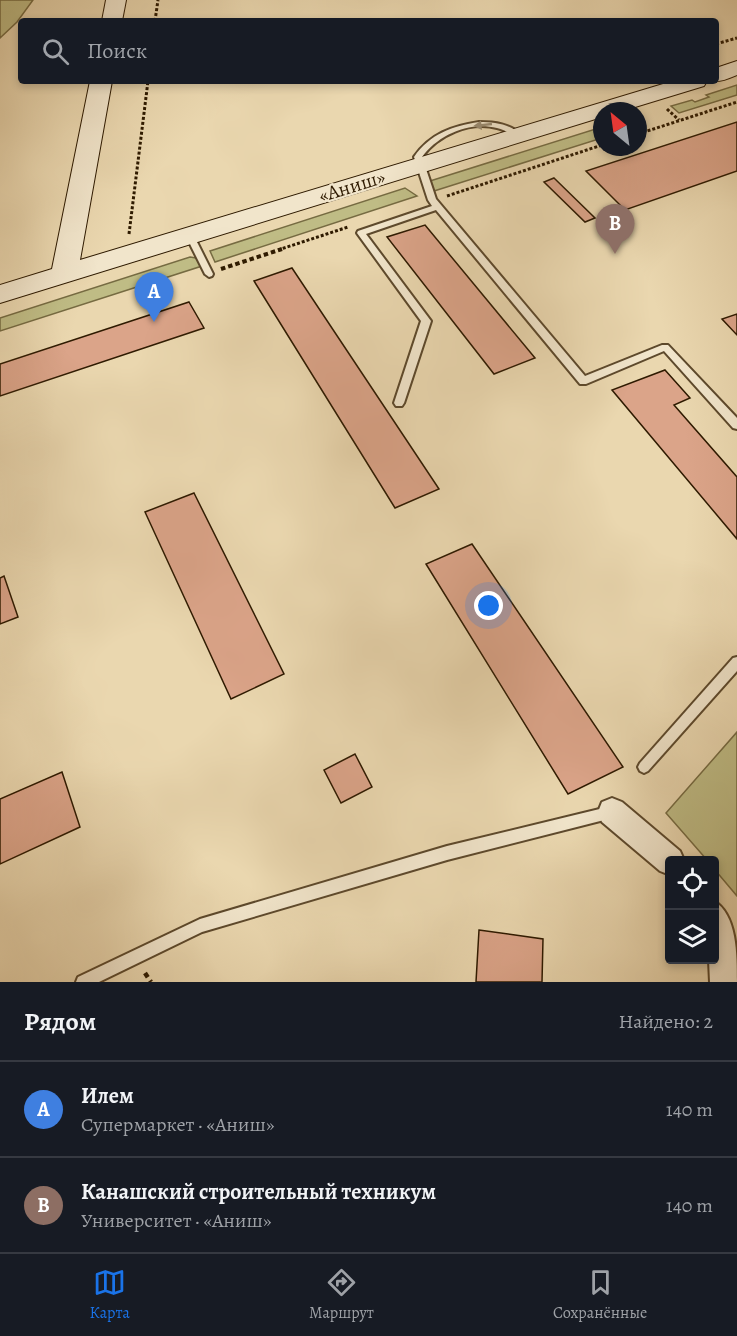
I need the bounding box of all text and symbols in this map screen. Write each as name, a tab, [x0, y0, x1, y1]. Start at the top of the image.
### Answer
search box	[18, 18, 719, 84]
icon: search	[39, 35, 72, 68]
text: Поиск	[87, 36, 147, 66]
north arrow	[593, 102, 647, 156]
one-way arrow	[473, 120, 492, 130]
street label: «Аниш»	[315, 163, 389, 209]
pin: B	[596, 204, 634, 254]
pin: A	[134, 272, 174, 322]
your location	[474, 591, 503, 620]
map controls	[665, 856, 719, 964]
button: locate	[665, 856, 719, 910]
button: layers	[665, 910, 719, 964]
text: Рядом	[24, 1004, 96, 1039]
text: Найдено: 2	[618, 1008, 713, 1035]
text: Илем	[81, 1081, 134, 1111]
text: A	[37, 1096, 50, 1123]
text: 140 m	[666, 1096, 713, 1123]
text: Супермаркет · «Аниш»	[81, 1111, 274, 1138]
text: Канашский строительный техникум	[81, 1177, 436, 1207]
text: B	[37, 1192, 50, 1219]
text: 140 m	[666, 1192, 713, 1219]
text: Университет · «Аниш»	[81, 1207, 271, 1234]
tab: Карта	[90, 1266, 130, 1324]
tab: Маршрут	[309, 1266, 374, 1324]
tab: Сохранённые	[553, 1266, 647, 1324]

